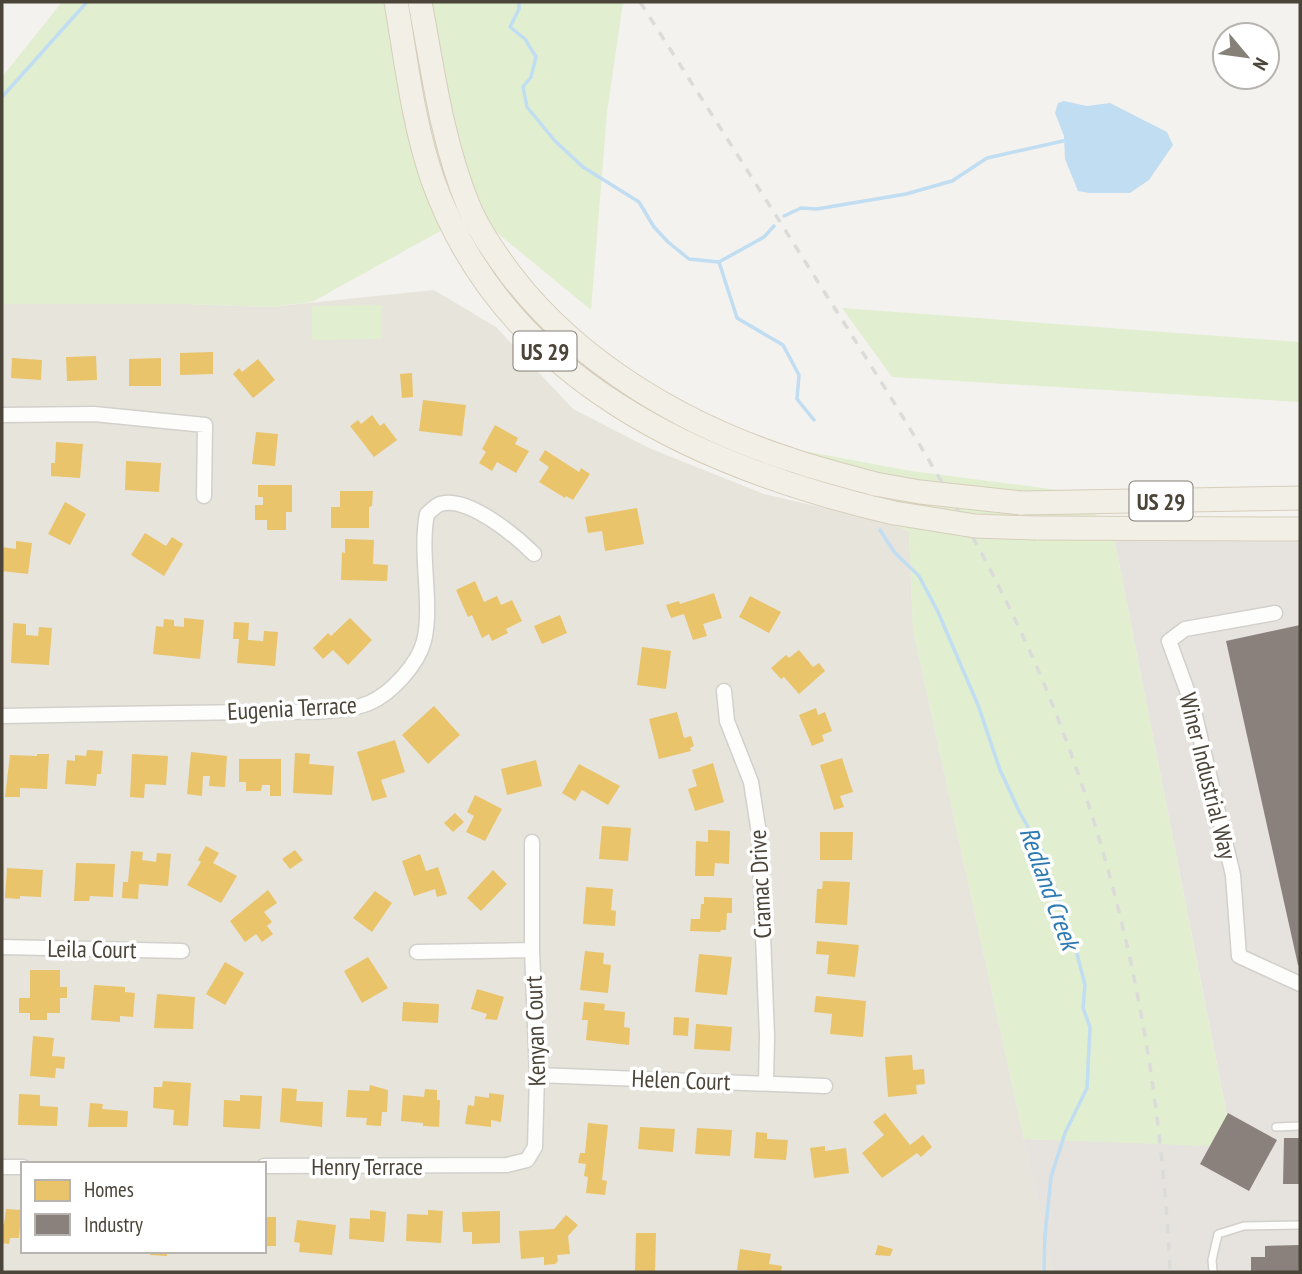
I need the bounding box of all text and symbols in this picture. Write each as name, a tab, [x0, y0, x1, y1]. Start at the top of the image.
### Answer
north arrow	[1211, 21, 1281, 91]
text: N	[1248, 54, 1274, 75]
road number: US 29	[514, 332, 576, 370]
road number: US 29	[1130, 481, 1192, 520]
street label: Eugenia Terrace	[226, 689, 358, 727]
street label: Winer Industrial Way	[1172, 689, 1244, 863]
water label: Redland Creek	[1013, 822, 1088, 957]
street label: Cramac Drive	[742, 829, 778, 939]
street label: Leila Court	[47, 933, 137, 965]
street label: Kenyan Court	[518, 975, 552, 1087]
street label: Helen Court	[631, 1063, 731, 1097]
street label: Henry Terrace	[311, 1151, 423, 1182]
legend	[21, 1162, 266, 1253]
text: Homes	[84, 1176, 134, 1203]
text: Industry	[84, 1211, 143, 1238]

